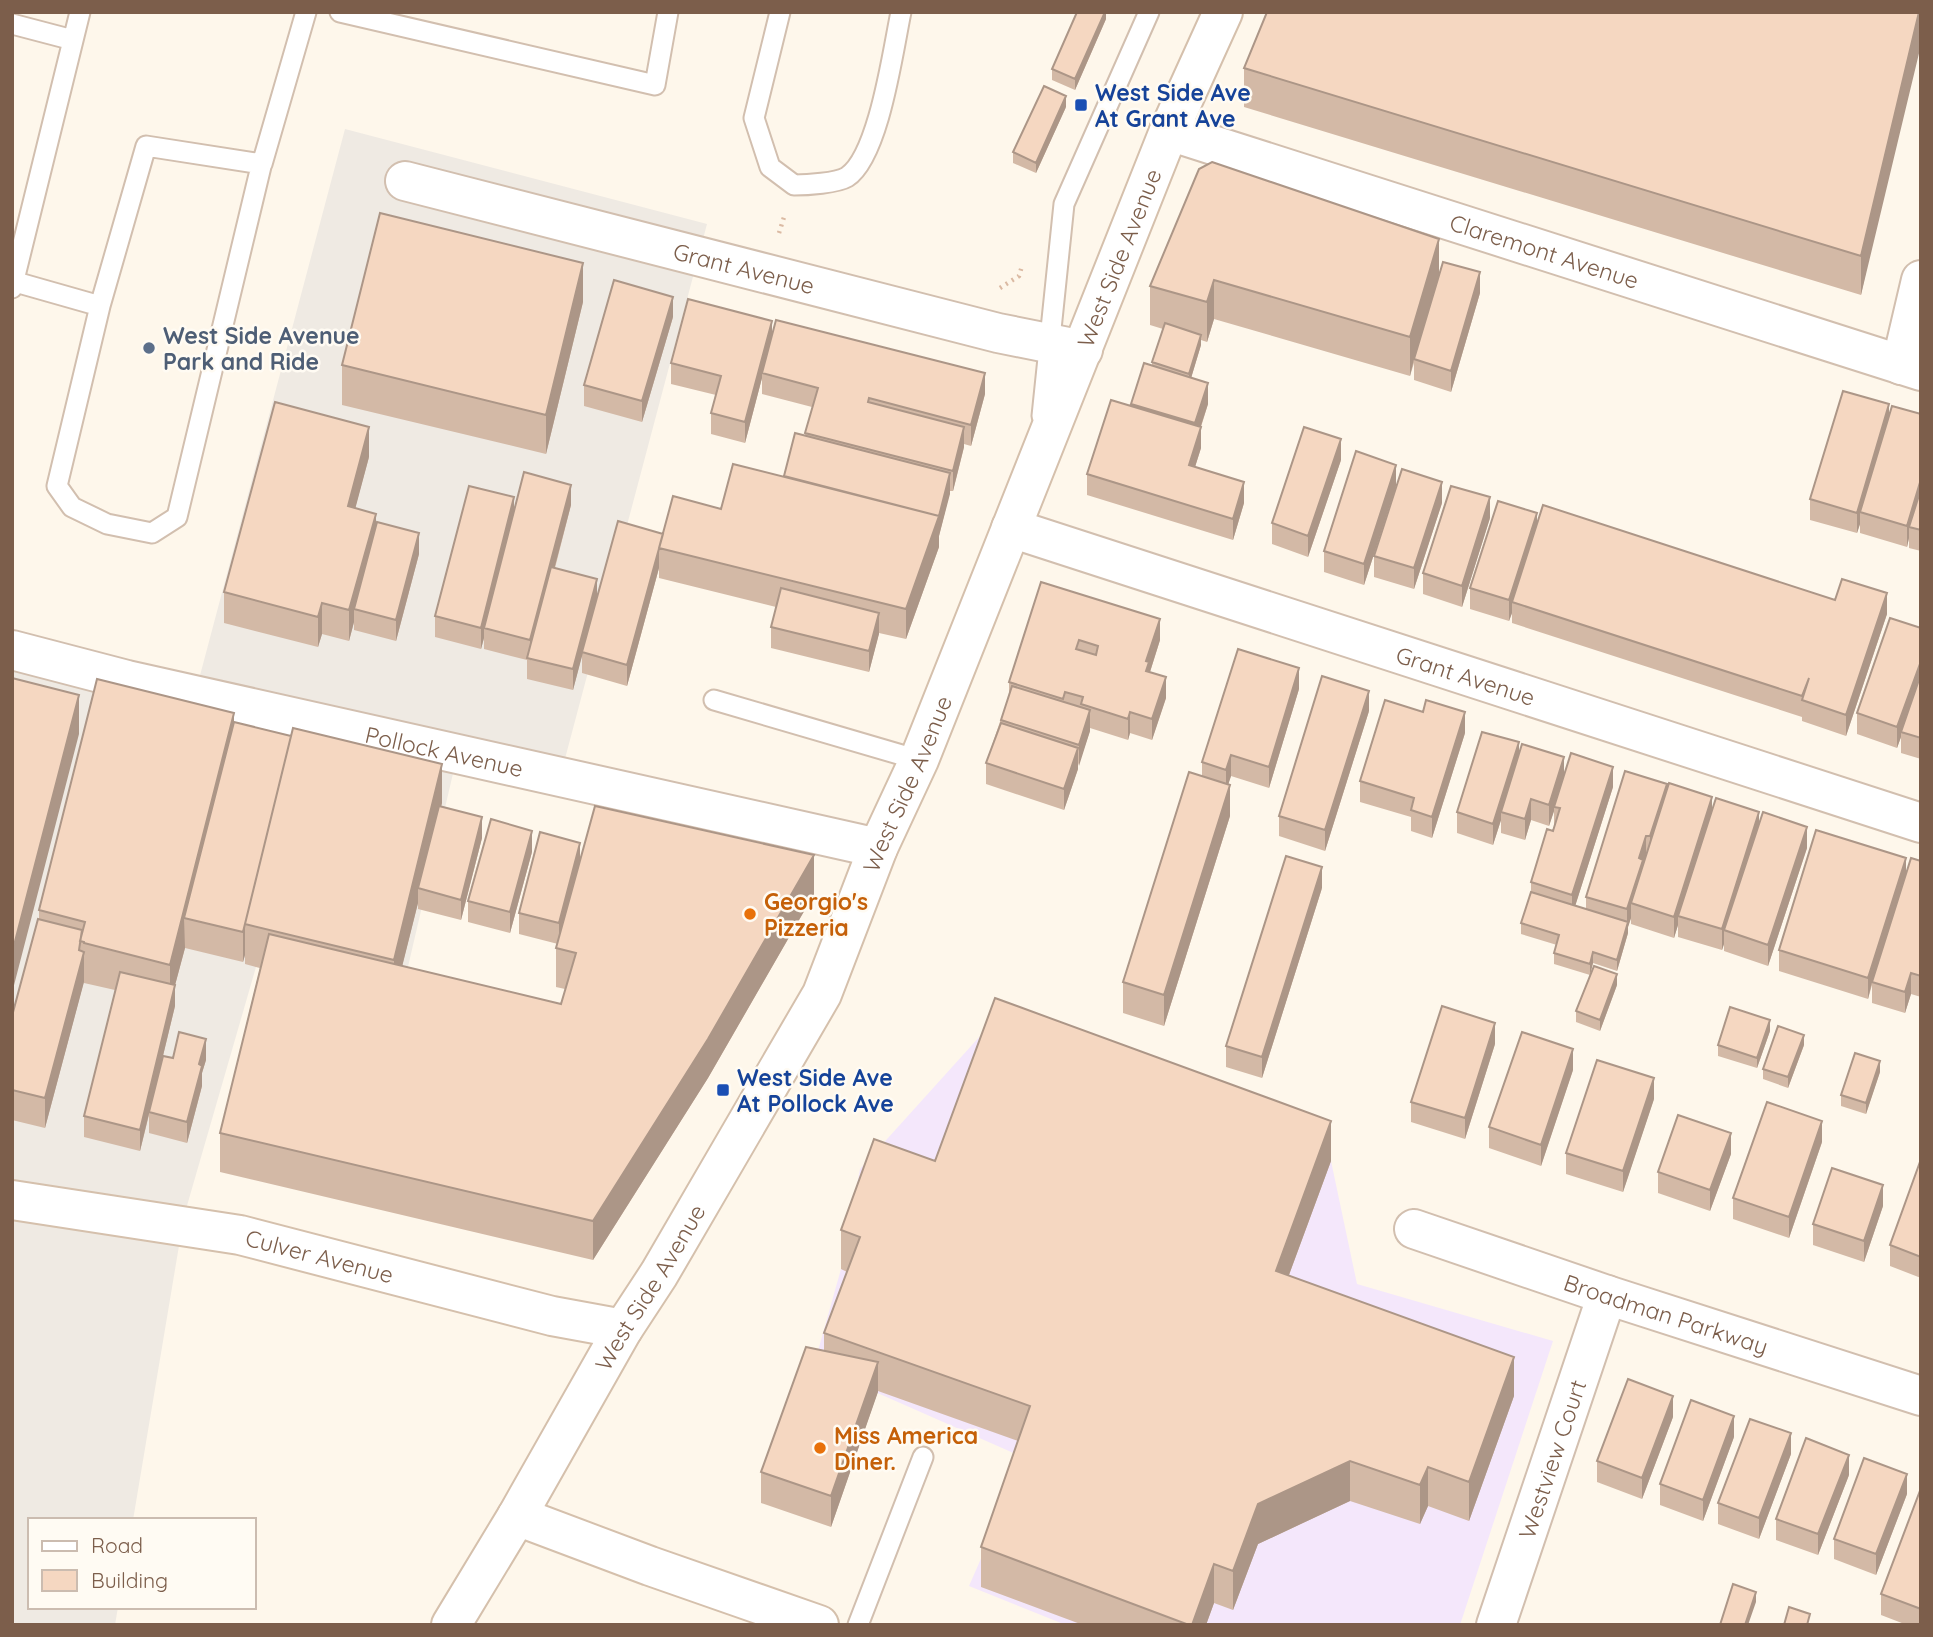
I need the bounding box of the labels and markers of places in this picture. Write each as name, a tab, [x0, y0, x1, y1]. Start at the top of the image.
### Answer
place label: West Side Ave At Grant Ave	[1095, 78, 1251, 133]
marker: West Side Ave At Grant Ave	[1073, 97, 1089, 113]
place label: West Side Avenue Park and Ride	[163, 321, 360, 376]
marker: West Side Avenue Park and Ride	[141, 340, 157, 356]
place label: Georgio's Pizzeria	[764, 887, 868, 942]
marker: Georgio's Pizzeria	[742, 906, 758, 922]
place label: West Side Ave At Pollock Ave	[737, 1063, 894, 1118]
marker: West Side Ave At Pollock Ave	[715, 1082, 731, 1098]
place label: Miss America Diner.	[834, 1421, 978, 1476]
marker: Miss America Diner.	[812, 1440, 828, 1456]

